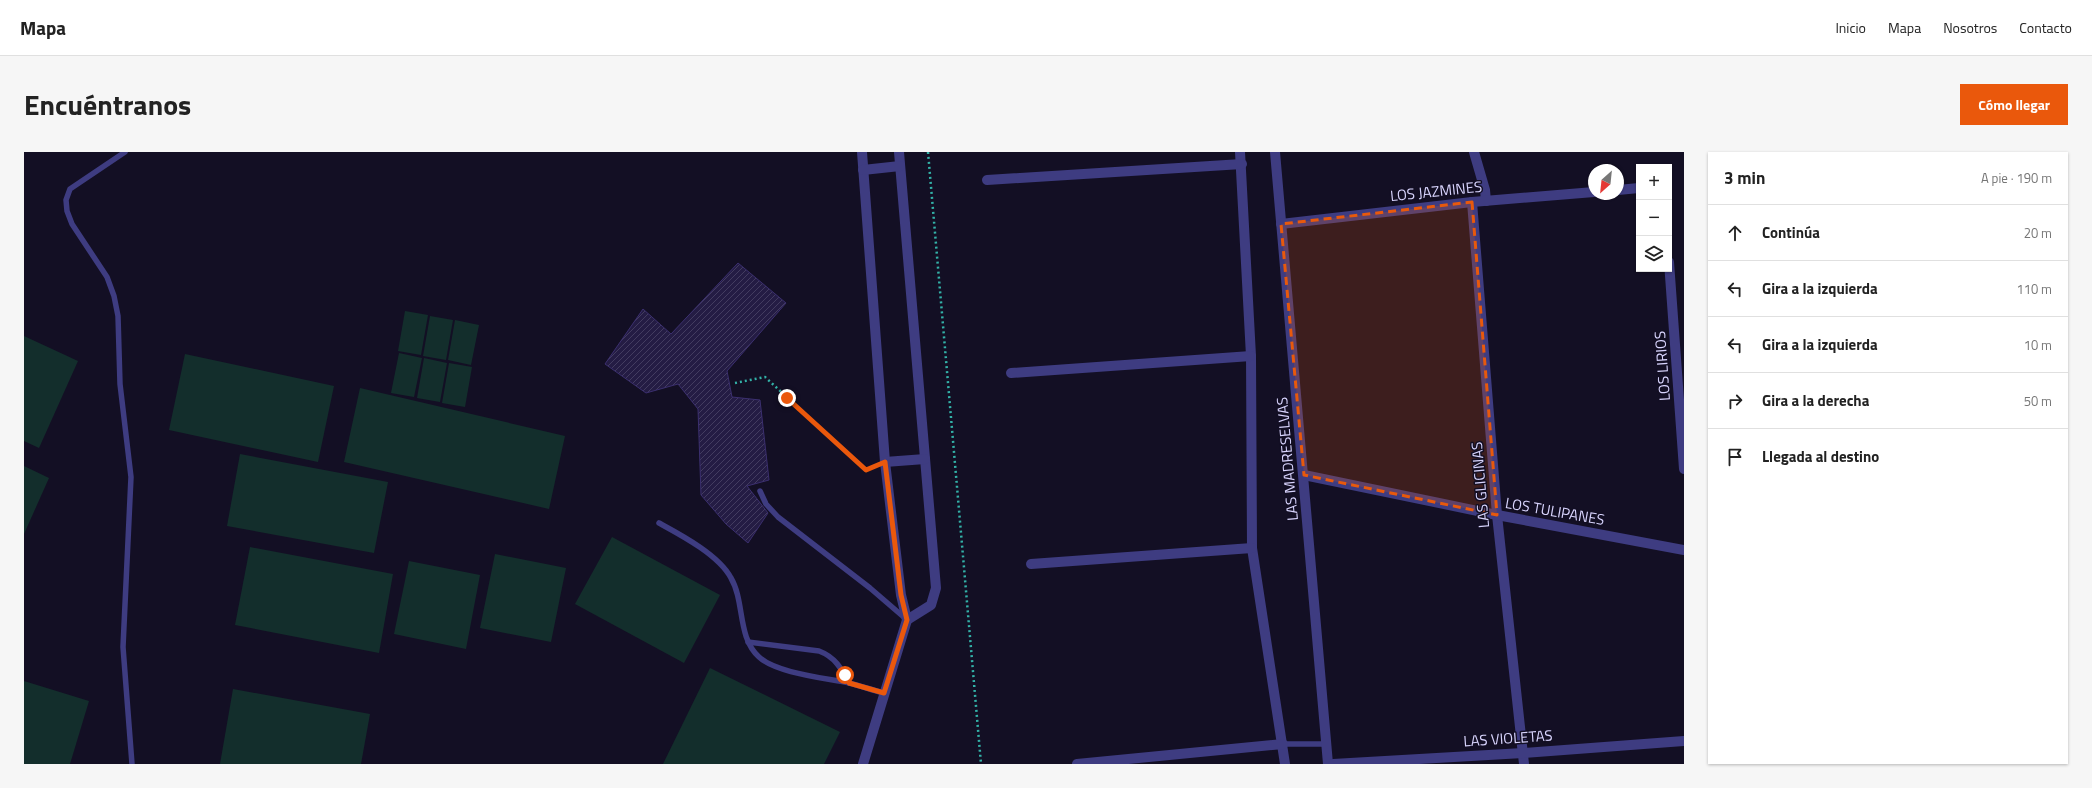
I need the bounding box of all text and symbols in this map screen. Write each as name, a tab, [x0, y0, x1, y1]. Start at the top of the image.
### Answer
text: Mapa	[20, 13, 66, 42]
text: Inicio	[1835, 17, 1866, 38]
text: Mapa	[1888, 17, 1921, 38]
text: Nosotros	[1943, 17, 1997, 38]
text: Contacto	[2019, 17, 2072, 38]
text: Encuéntranos	[24, 83, 191, 126]
button: Cómo llegar	[1960, 84, 2068, 125]
north arrow	[1588, 164, 1624, 200]
map controls	[1636, 164, 1672, 272]
button: +	[1636, 164, 1672, 200]
text: 3 min	[1724, 165, 1765, 191]
text: A pie · 190 m	[1981, 168, 2052, 188]
street label: LOS JAZMINES	[1389, 175, 1483, 207]
button: −	[1636, 200, 1672, 236]
text: Continúa	[1762, 221, 1820, 244]
icon: ahead	[1724, 222, 1746, 244]
text: 20 m	[2024, 223, 2052, 243]
button: layers	[1636, 236, 1672, 272]
text: Gira a la izquierda	[1762, 277, 1878, 300]
icon: left	[1724, 278, 1746, 300]
text: 110 m	[2016, 279, 2052, 299]
street label: LOS LIRIOS	[1648, 330, 1676, 402]
text: Gira a la izquierda	[1762, 333, 1878, 356]
icon: left	[1724, 334, 1746, 356]
text: 10 m	[2024, 335, 2052, 355]
route end	[778, 389, 796, 407]
text: Gira a la derecha	[1762, 389, 1869, 412]
icon: right	[1724, 390, 1746, 412]
text: 50 m	[2024, 391, 2052, 411]
street label: LAS MADRESELVAS	[1270, 396, 1304, 522]
street label: LAS GLICINAS	[1465, 441, 1495, 529]
text: Llegada al destino	[1762, 445, 1879, 468]
icon: arrive	[1724, 446, 1746, 468]
street label: LOS TULIPANES	[1504, 491, 1606, 531]
route start	[836, 666, 854, 684]
street label: LAS VIOLETAS	[1463, 723, 1553, 753]

